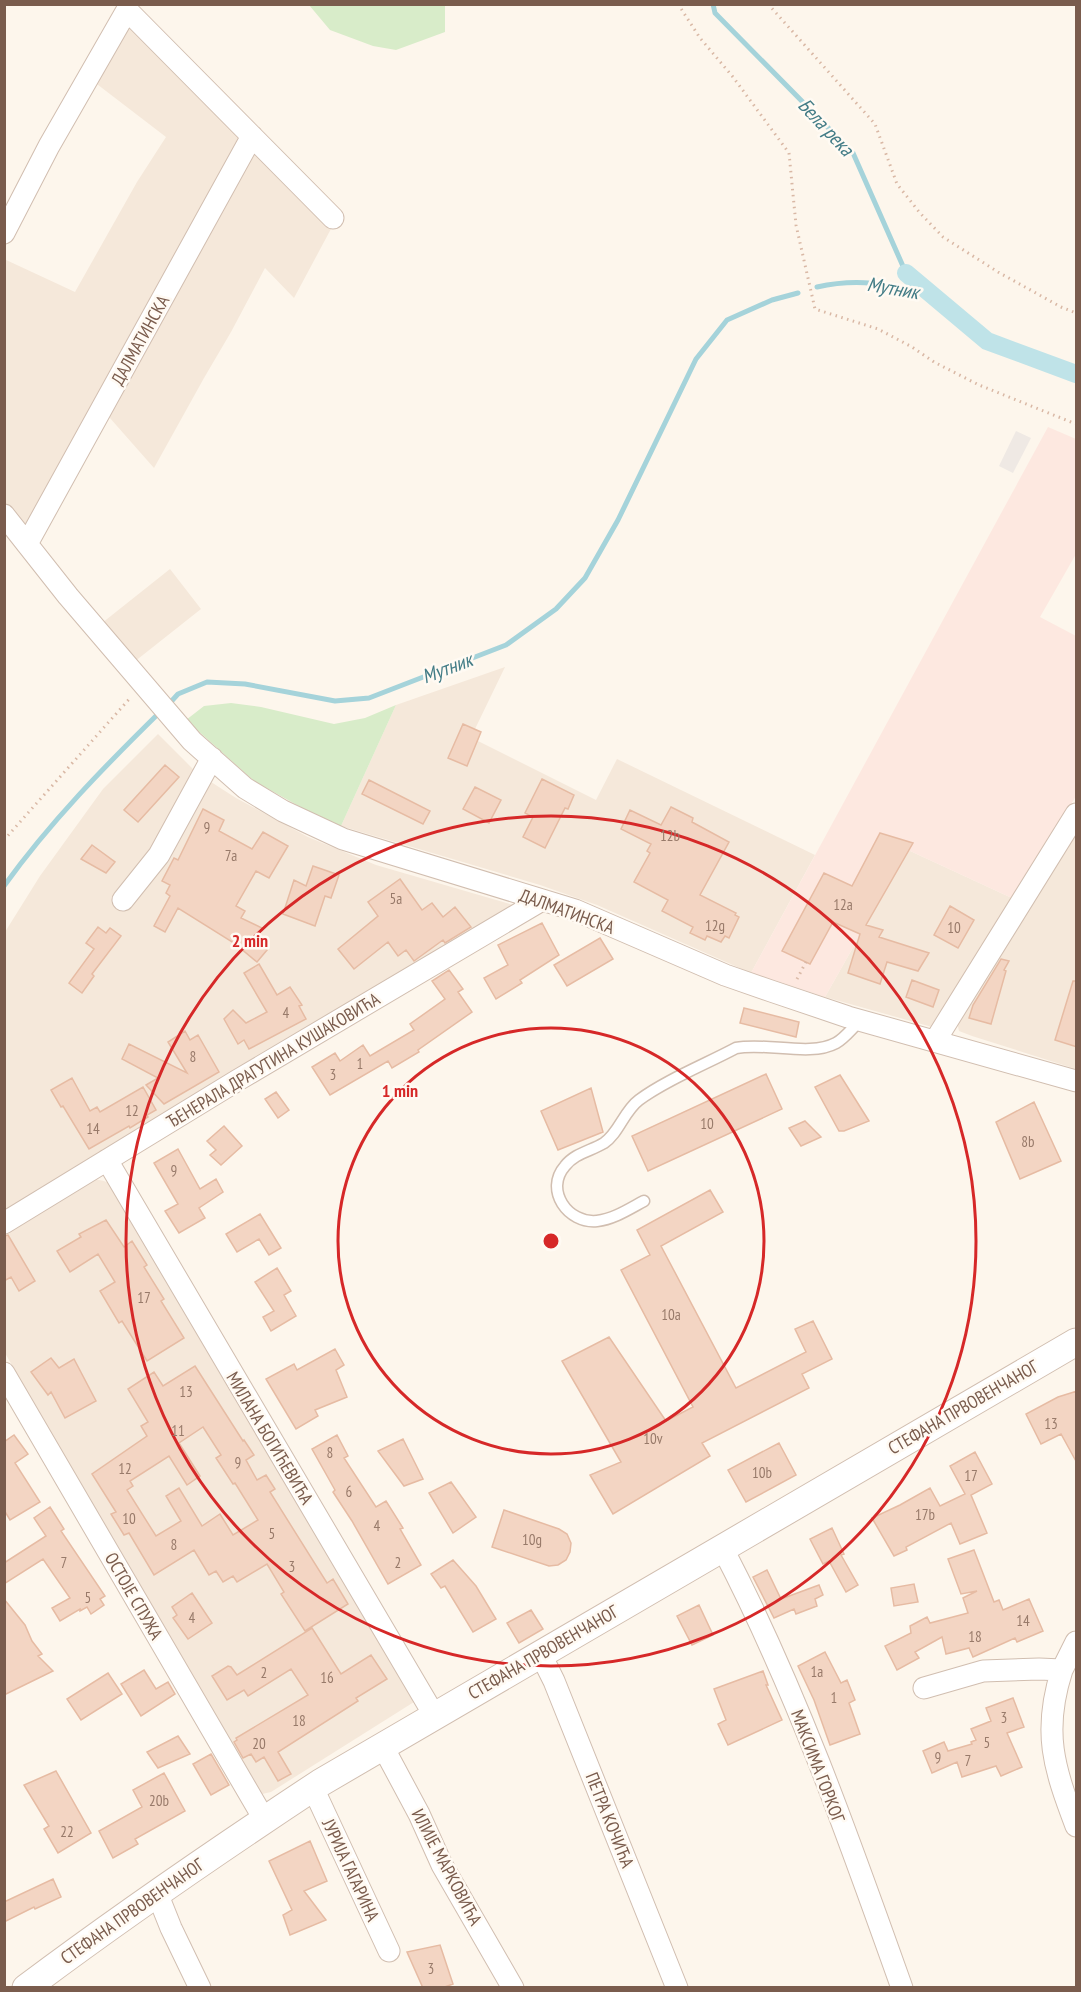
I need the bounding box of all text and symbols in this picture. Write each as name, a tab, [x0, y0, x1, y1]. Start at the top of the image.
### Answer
water label: Бела река	[793, 93, 860, 162]
water label: Мутник	[865, 271, 923, 306]
street label: ДАЛМАТИНСКА	[106, 291, 174, 389]
water label: Мутник	[418, 646, 478, 689]
house number: 9	[204, 818, 210, 837]
house number: 12b	[660, 826, 680, 845]
house number: 7a	[225, 846, 237, 865]
street label: ДАЛМАТИНСКА	[516, 883, 618, 939]
house number: 5a	[390, 889, 402, 908]
house number: 12a	[833, 895, 853, 914]
house number: 12g	[705, 916, 725, 935]
house number: 10	[947, 918, 961, 937]
text: 2 min	[232, 929, 268, 952]
street label: ЂЕНЕРАЛА ДРАГУТИНА КУШАКОВИЋА	[162, 987, 384, 1133]
house number: 4	[283, 1003, 290, 1022]
house number: 8	[190, 1047, 196, 1066]
house number: 1	[357, 1054, 363, 1073]
house number: 3	[330, 1065, 336, 1084]
text: 1 min	[382, 1079, 418, 1102]
house number: 12	[125, 1101, 139, 1120]
house number: 10	[700, 1114, 714, 1133]
house number: 14	[86, 1119, 100, 1138]
house number: 8b	[1021, 1132, 1035, 1151]
house number: 9	[171, 1161, 177, 1180]
centre of rings	[541, 1231, 561, 1251]
house number: 17	[137, 1288, 151, 1307]
house number: 10a	[661, 1305, 681, 1324]
street label: СТЕФАНА ПРВОВЕНЧАНОГ	[884, 1354, 1043, 1459]
street label: МИЛАНА БОГИЋЕВИЋА	[221, 1368, 319, 1509]
house number: 13	[179, 1382, 193, 1401]
house number: 13	[1044, 1414, 1058, 1433]
house number: 11	[171, 1421, 185, 1440]
house number: 10v	[643, 1429, 663, 1448]
house number: 8	[327, 1443, 333, 1462]
house number: 9	[235, 1453, 241, 1472]
house number: 12	[118, 1459, 132, 1478]
house number: 10b	[752, 1463, 772, 1482]
house number: 17	[964, 1466, 978, 1485]
house number: 6	[346, 1482, 353, 1501]
house number: 17b	[915, 1505, 935, 1524]
house number: 10	[122, 1509, 136, 1528]
house number: 4	[374, 1516, 381, 1535]
house number: 5	[269, 1524, 275, 1543]
house number: 10g	[522, 1530, 542, 1549]
house number: 8	[171, 1535, 177, 1554]
street label: ОСТОЈЕ СПУЖА	[100, 1548, 168, 1644]
house number: 7	[61, 1553, 67, 1572]
house number: 2	[395, 1553, 401, 1572]
house number: 3	[289, 1557, 295, 1576]
house number: 5	[85, 1588, 91, 1607]
street label: СТЕФАНА ПРВОВЕНЧАНОГ	[464, 1599, 623, 1704]
house number: 4	[189, 1608, 196, 1627]
house number: 14	[1016, 1611, 1030, 1630]
house number: 18	[968, 1627, 982, 1646]
house number: 1a	[811, 1662, 823, 1681]
house number: 2	[261, 1663, 267, 1682]
house number: 16	[320, 1668, 334, 1687]
house number: 1	[831, 1688, 837, 1707]
street label: МАКСИМА ГОРКОГ	[786, 1706, 850, 1826]
house number: 3	[1001, 1708, 1007, 1727]
house number: 18	[292, 1711, 306, 1730]
house number: 5	[984, 1733, 990, 1752]
house number: 20	[252, 1734, 266, 1753]
house number: 9	[935, 1748, 941, 1767]
house number: 7	[965, 1751, 971, 1770]
street label: ПЕТРА КОЧИЋА	[580, 1769, 640, 1871]
house number: 20b	[149, 1791, 169, 1810]
street label: ИЛИЈЕ МАРКОВИЋА	[407, 1805, 488, 1930]
street label: ЈУРИЈА ГАГАРИНА	[317, 1814, 385, 1925]
house number: 22	[60, 1822, 74, 1841]
street label: СТЕФАНА ПРВОВЕНЧАНОГ	[56, 1853, 208, 1969]
house number: 3	[428, 1959, 434, 1978]

